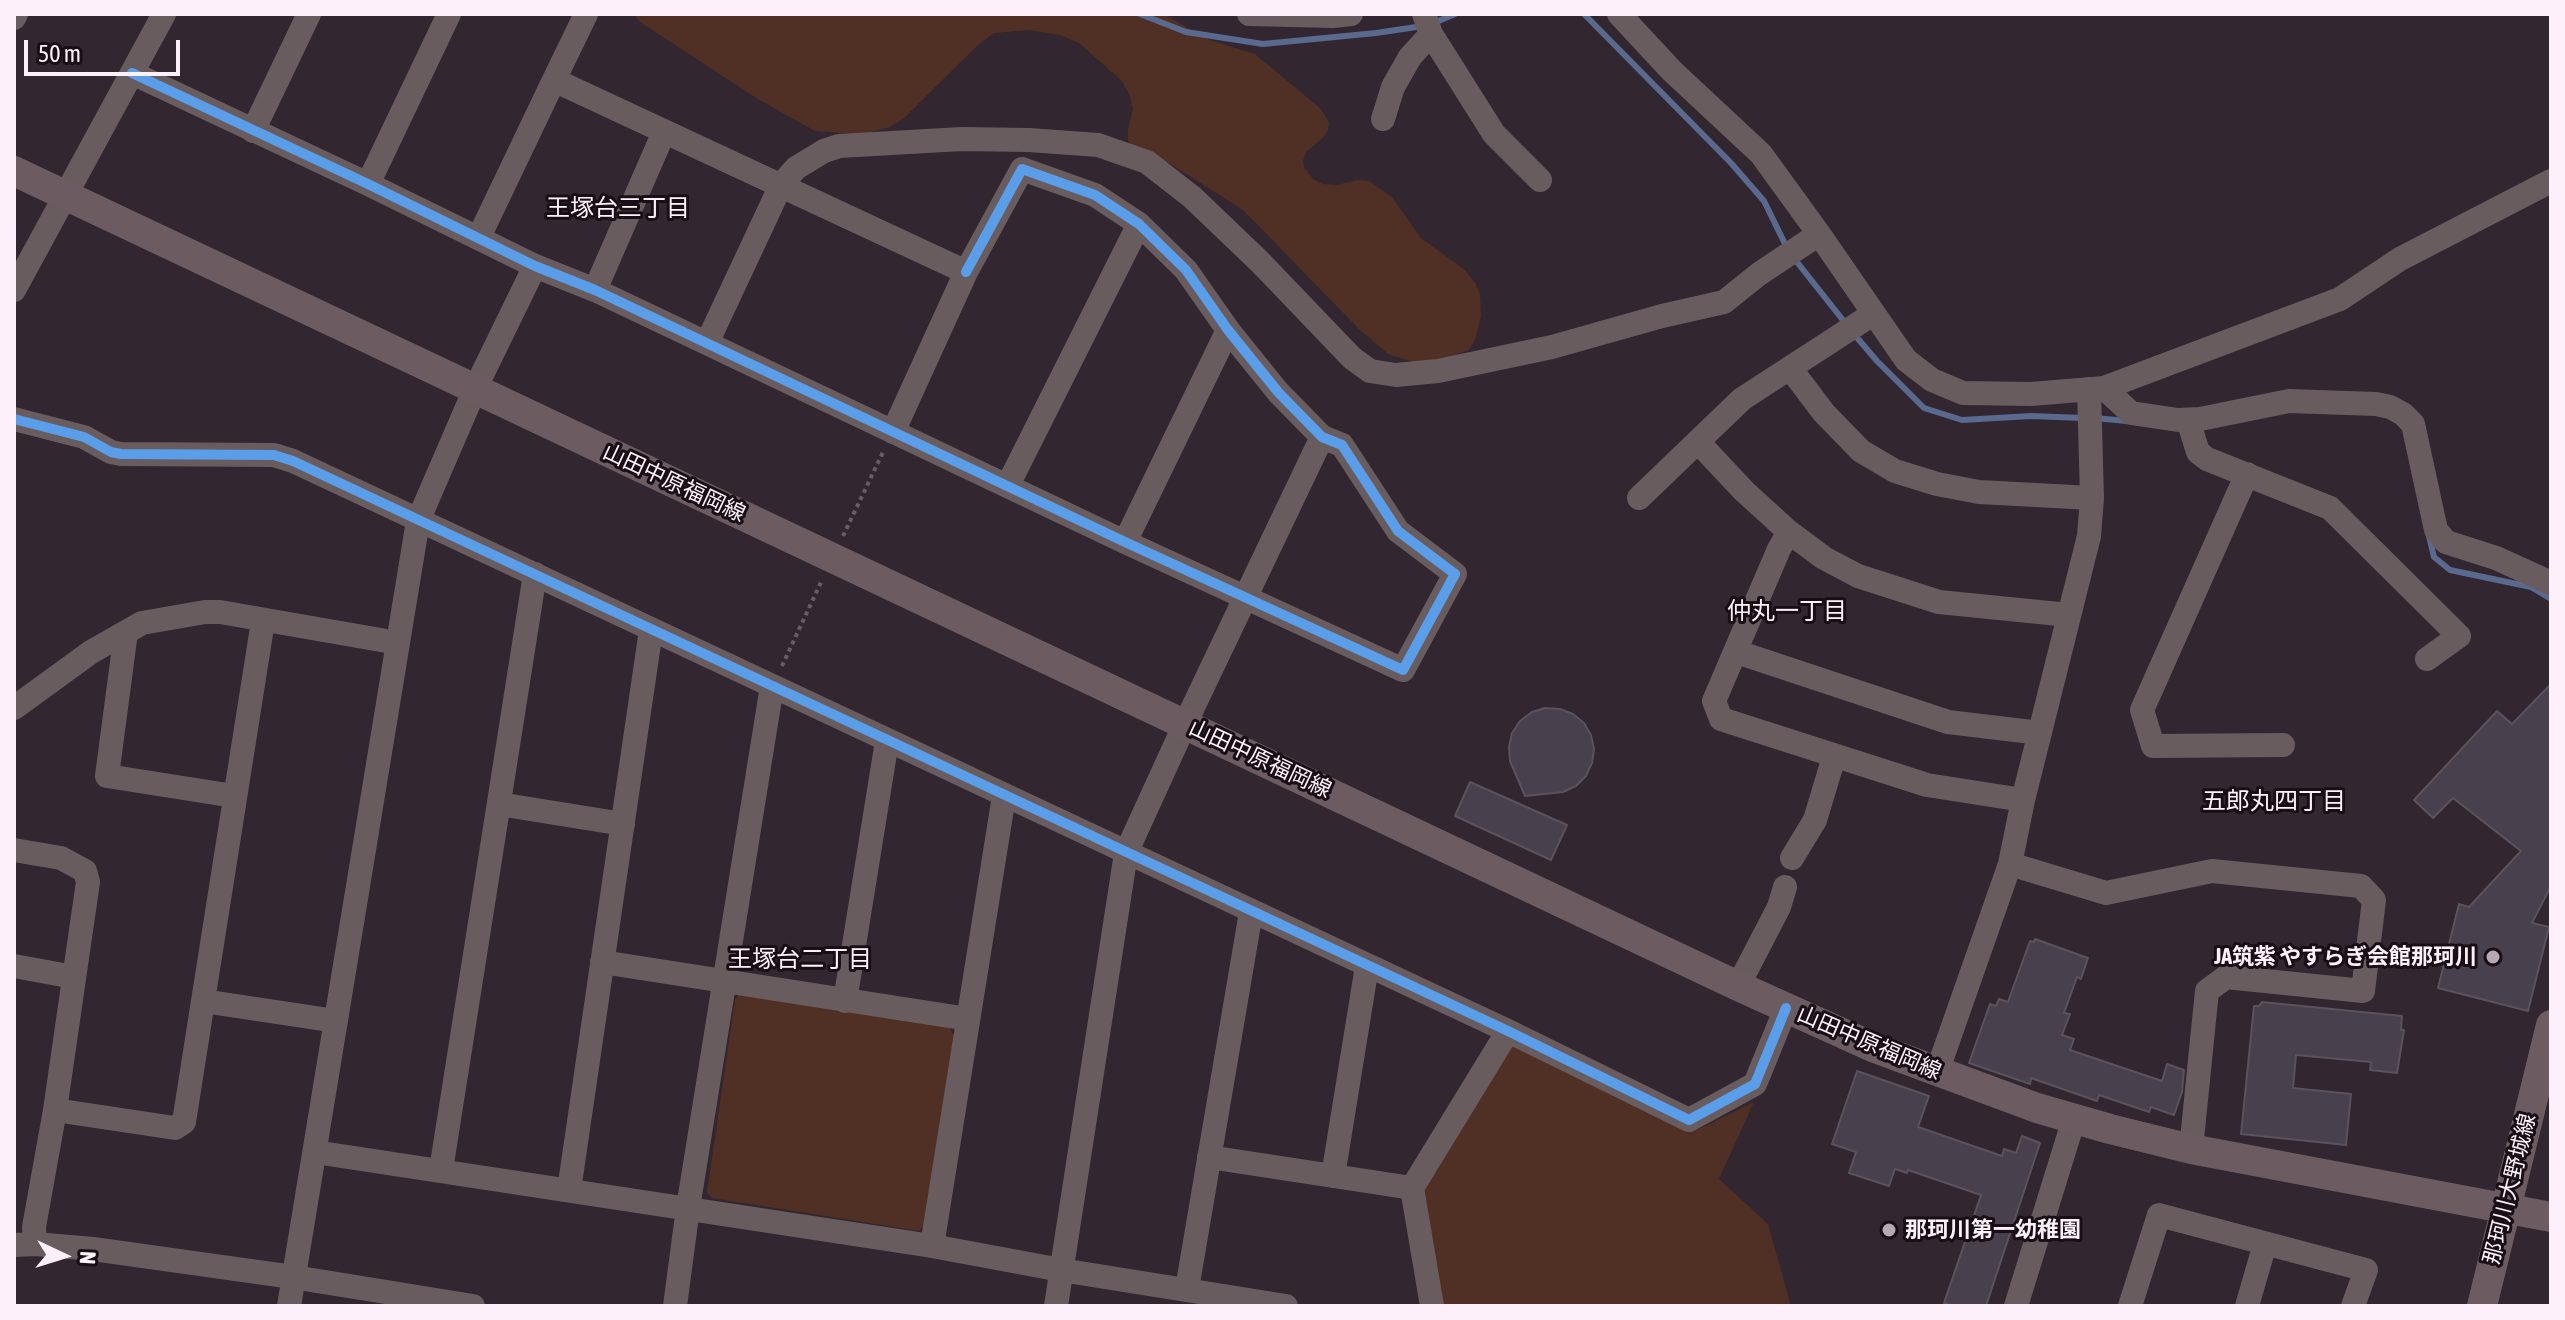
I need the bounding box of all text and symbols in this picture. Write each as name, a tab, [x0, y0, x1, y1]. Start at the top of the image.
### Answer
scale bar	[28, 24, 184, 74]
text: 50 m	[38, 40, 81, 67]
district label: 王塚台三丁目	[546, 194, 690, 222]
street label: 山田中原福岡線	[599, 438, 749, 528]
district label: 仲丸一丁目	[1727, 597, 1847, 625]
street label: 山田中原福岡線	[1185, 714, 1335, 804]
district label: 五郎丸四丁目	[2202, 787, 2346, 815]
place label: JA筑紫 やすらぎ会館那珂川	[2214, 944, 2477, 970]
district label: 王塚台二丁目	[728, 945, 872, 973]
marker: JA筑紫 やすらぎ会館那珂川	[2484, 948, 2502, 966]
street label: 山田中原福岡線	[1793, 1001, 1945, 1085]
street label: 那珂川大野城線	[2479, 1111, 2541, 1267]
north arrow	[24, 1216, 104, 1296]
place label: 那珂川第一幼稚園	[1905, 1217, 2081, 1243]
marker: 那珂川第一幼稚園	[1880, 1221, 1898, 1239]
text: N	[75, 1250, 101, 1265]

